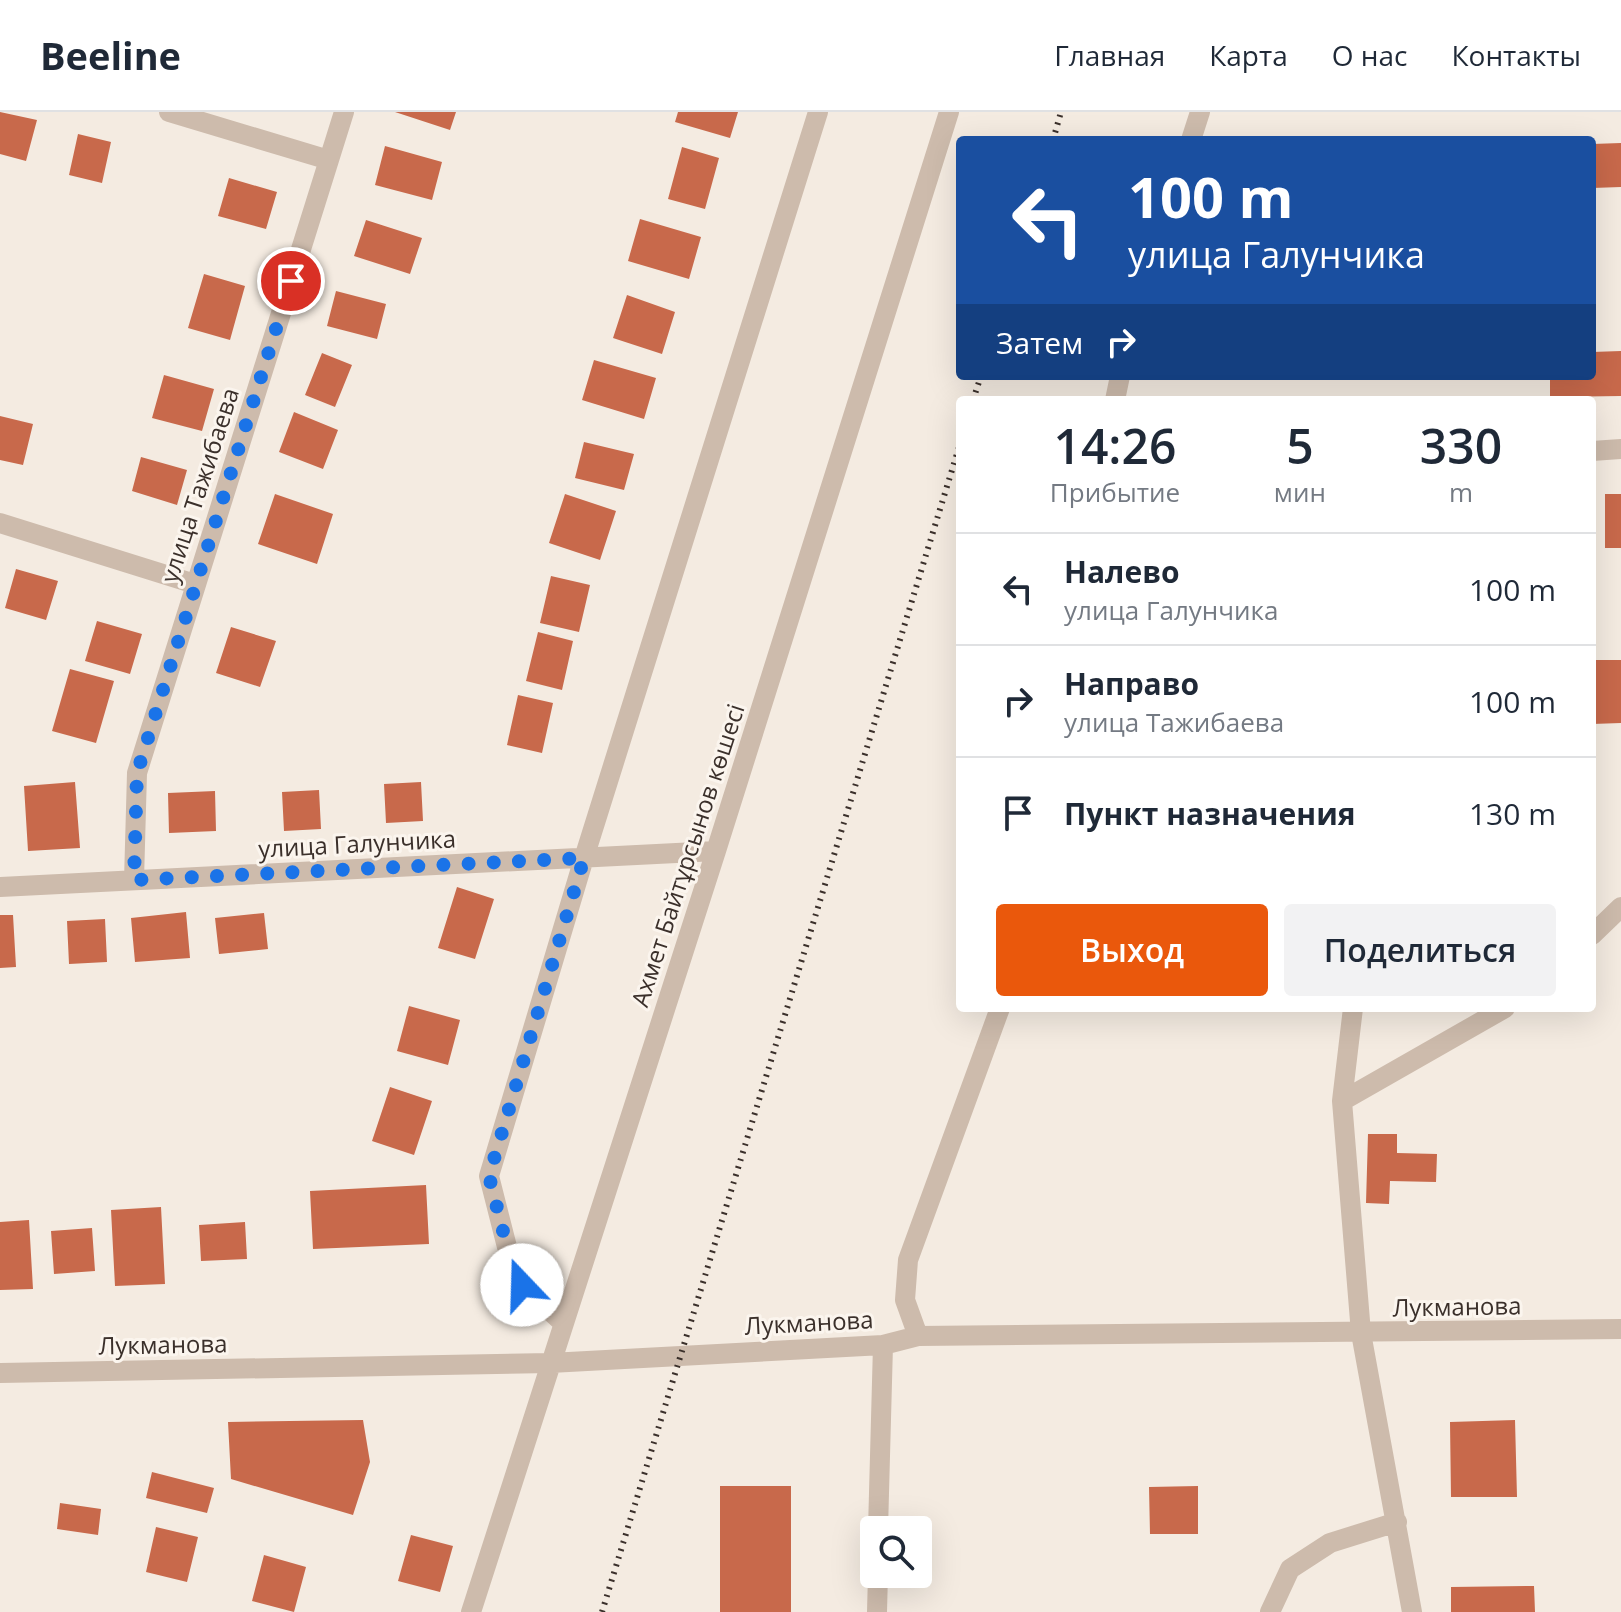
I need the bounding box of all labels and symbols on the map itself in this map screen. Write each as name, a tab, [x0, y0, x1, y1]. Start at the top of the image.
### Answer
pin	[257, 247, 325, 315]
street label: улица Тажибаева	[152, 383, 246, 587]
street label: Ахмет Байтұрсынов көшесі	[622, 699, 752, 1011]
street label: улица Галунчика	[257, 821, 457, 865]
position arrow	[480, 1243, 564, 1327]
street label: Лукманова	[1392, 1288, 1522, 1324]
street label: Лукманова	[744, 1302, 874, 1342]
street label: Лукманова	[98, 1326, 228, 1362]

